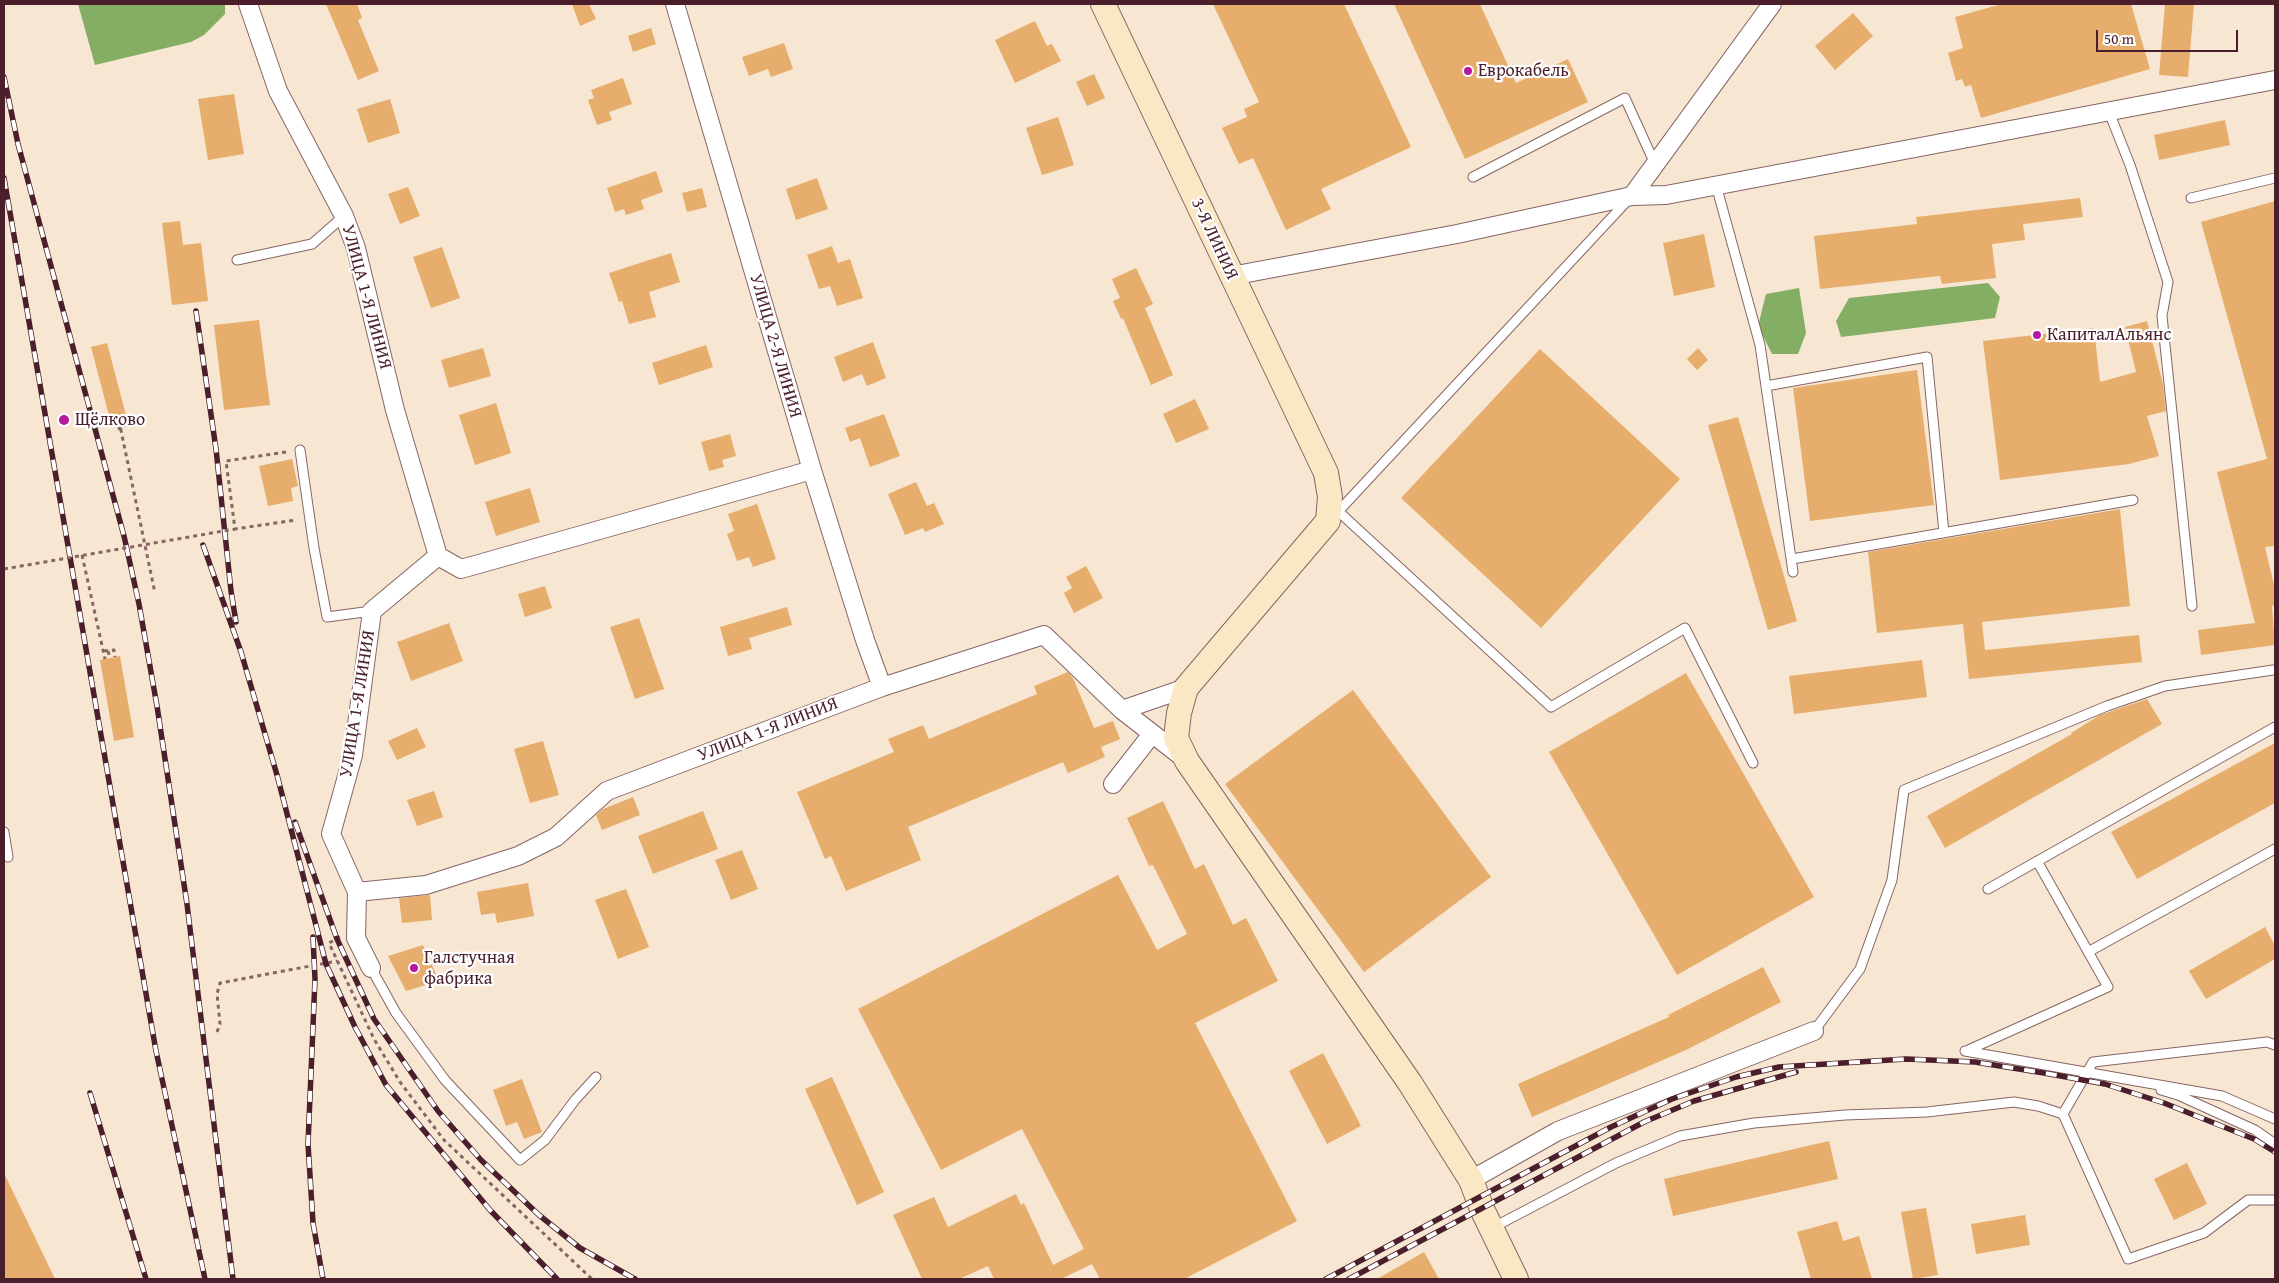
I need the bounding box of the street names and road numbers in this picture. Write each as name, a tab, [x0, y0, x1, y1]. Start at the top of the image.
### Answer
street label: 3-Я ЛИНИЯ	[1186, 195, 1242, 283]
street label: УЛИЦА 1-Я ЛИНИЯ	[336, 222, 396, 372]
street label: УЛИЦА 2-Я ЛИНИЯ	[744, 272, 806, 420]
street label: УЛИЦА 1-Я ЛИНИЯ	[336, 629, 380, 779]
street label: УЛИЦА 1-Я ЛИНИЯ	[695, 693, 841, 767]

